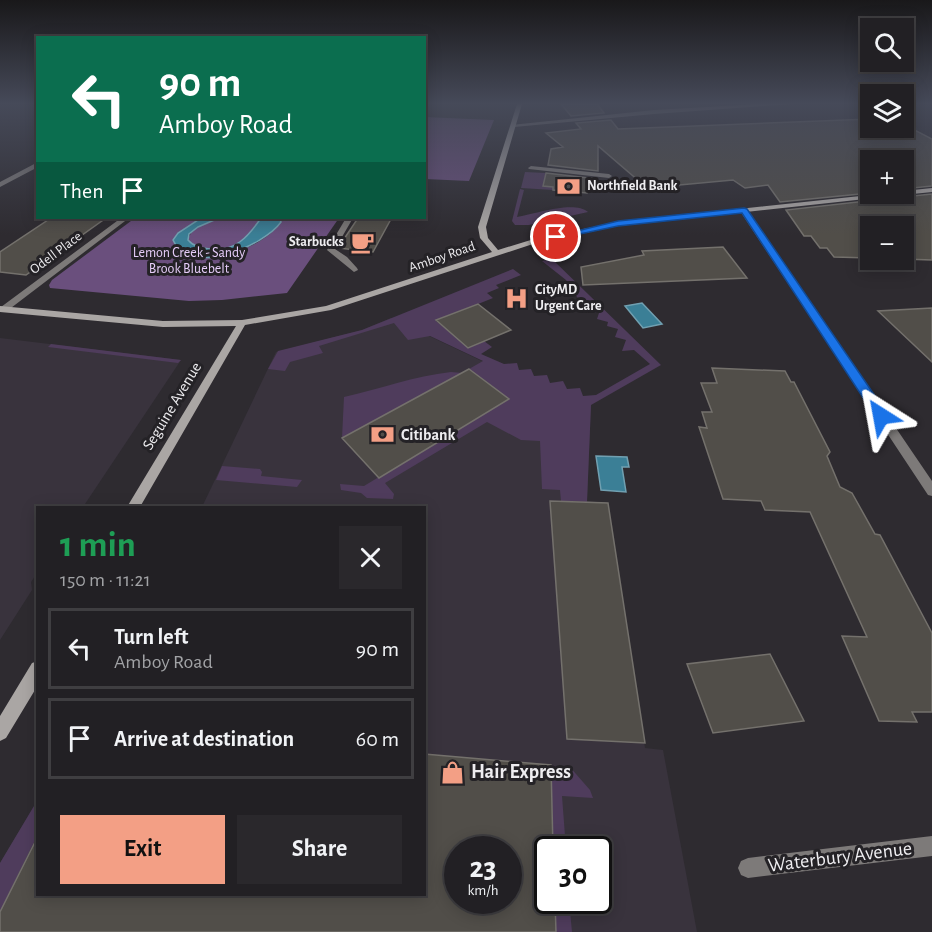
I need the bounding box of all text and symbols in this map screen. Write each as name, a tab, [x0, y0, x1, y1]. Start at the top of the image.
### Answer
map controls	[860, 18, 914, 270]
button: search	[860, 18, 914, 72]
icon: left	[60, 60, 138, 138]
text: 90 m	[159, 62, 241, 104]
button: layers	[860, 84, 914, 138]
text: Amboy Road	[159, 111, 292, 138]
button: +	[860, 150, 914, 204]
bank icon: Northfield Bank	[556, 173, 582, 199]
icon: arrive	[116, 174, 149, 207]
place label: Northfield Bank	[587, 179, 678, 193]
text: Then	[60, 180, 104, 202]
pin	[530, 211, 581, 262]
button: −	[860, 216, 914, 270]
icon: arrive	[539, 220, 572, 253]
street label: Odell Place	[27, 229, 85, 277]
cafe icon: Starbucks	[349, 229, 375, 255]
place label: Starbucks	[289, 235, 344, 249]
street label: Amboy Road	[407, 239, 477, 275]
park label: Lemon Creek - Sandy Brook Bluebelt	[133, 246, 245, 276]
place label: CityMD Urgent Care	[535, 283, 602, 313]
hospital icon: CityMD Urgent Care	[504, 285, 530, 311]
street label: Seguine Avenue	[140, 359, 204, 453]
position arrow	[849, 384, 913, 448]
bank icon: Citibank	[370, 422, 396, 448]
place label: Citibank	[401, 427, 455, 443]
button: close	[339, 526, 402, 589]
text: 1 min	[60, 527, 136, 563]
text: 150 m · 11:21	[60, 570, 151, 590]
text: Turn left	[114, 626, 188, 648]
icon: left	[63, 632, 96, 665]
text: 90 m	[356, 638, 399, 660]
text: Amboy Road	[114, 652, 213, 672]
icon: arrive	[63, 722, 96, 755]
text: Arrive at destination	[114, 728, 294, 750]
text: 60 m	[356, 728, 399, 750]
shop icon: Hair Express	[440, 759, 466, 785]
place label: Hair Express	[471, 762, 571, 782]
button: Exit	[60, 815, 225, 884]
button: Share	[237, 815, 402, 884]
speed limit sign: 30	[534, 836, 612, 914]
street label: Waterbury Avenue	[767, 838, 913, 876]
text: 23	[469, 853, 497, 883]
text: km/h	[468, 883, 498, 898]

